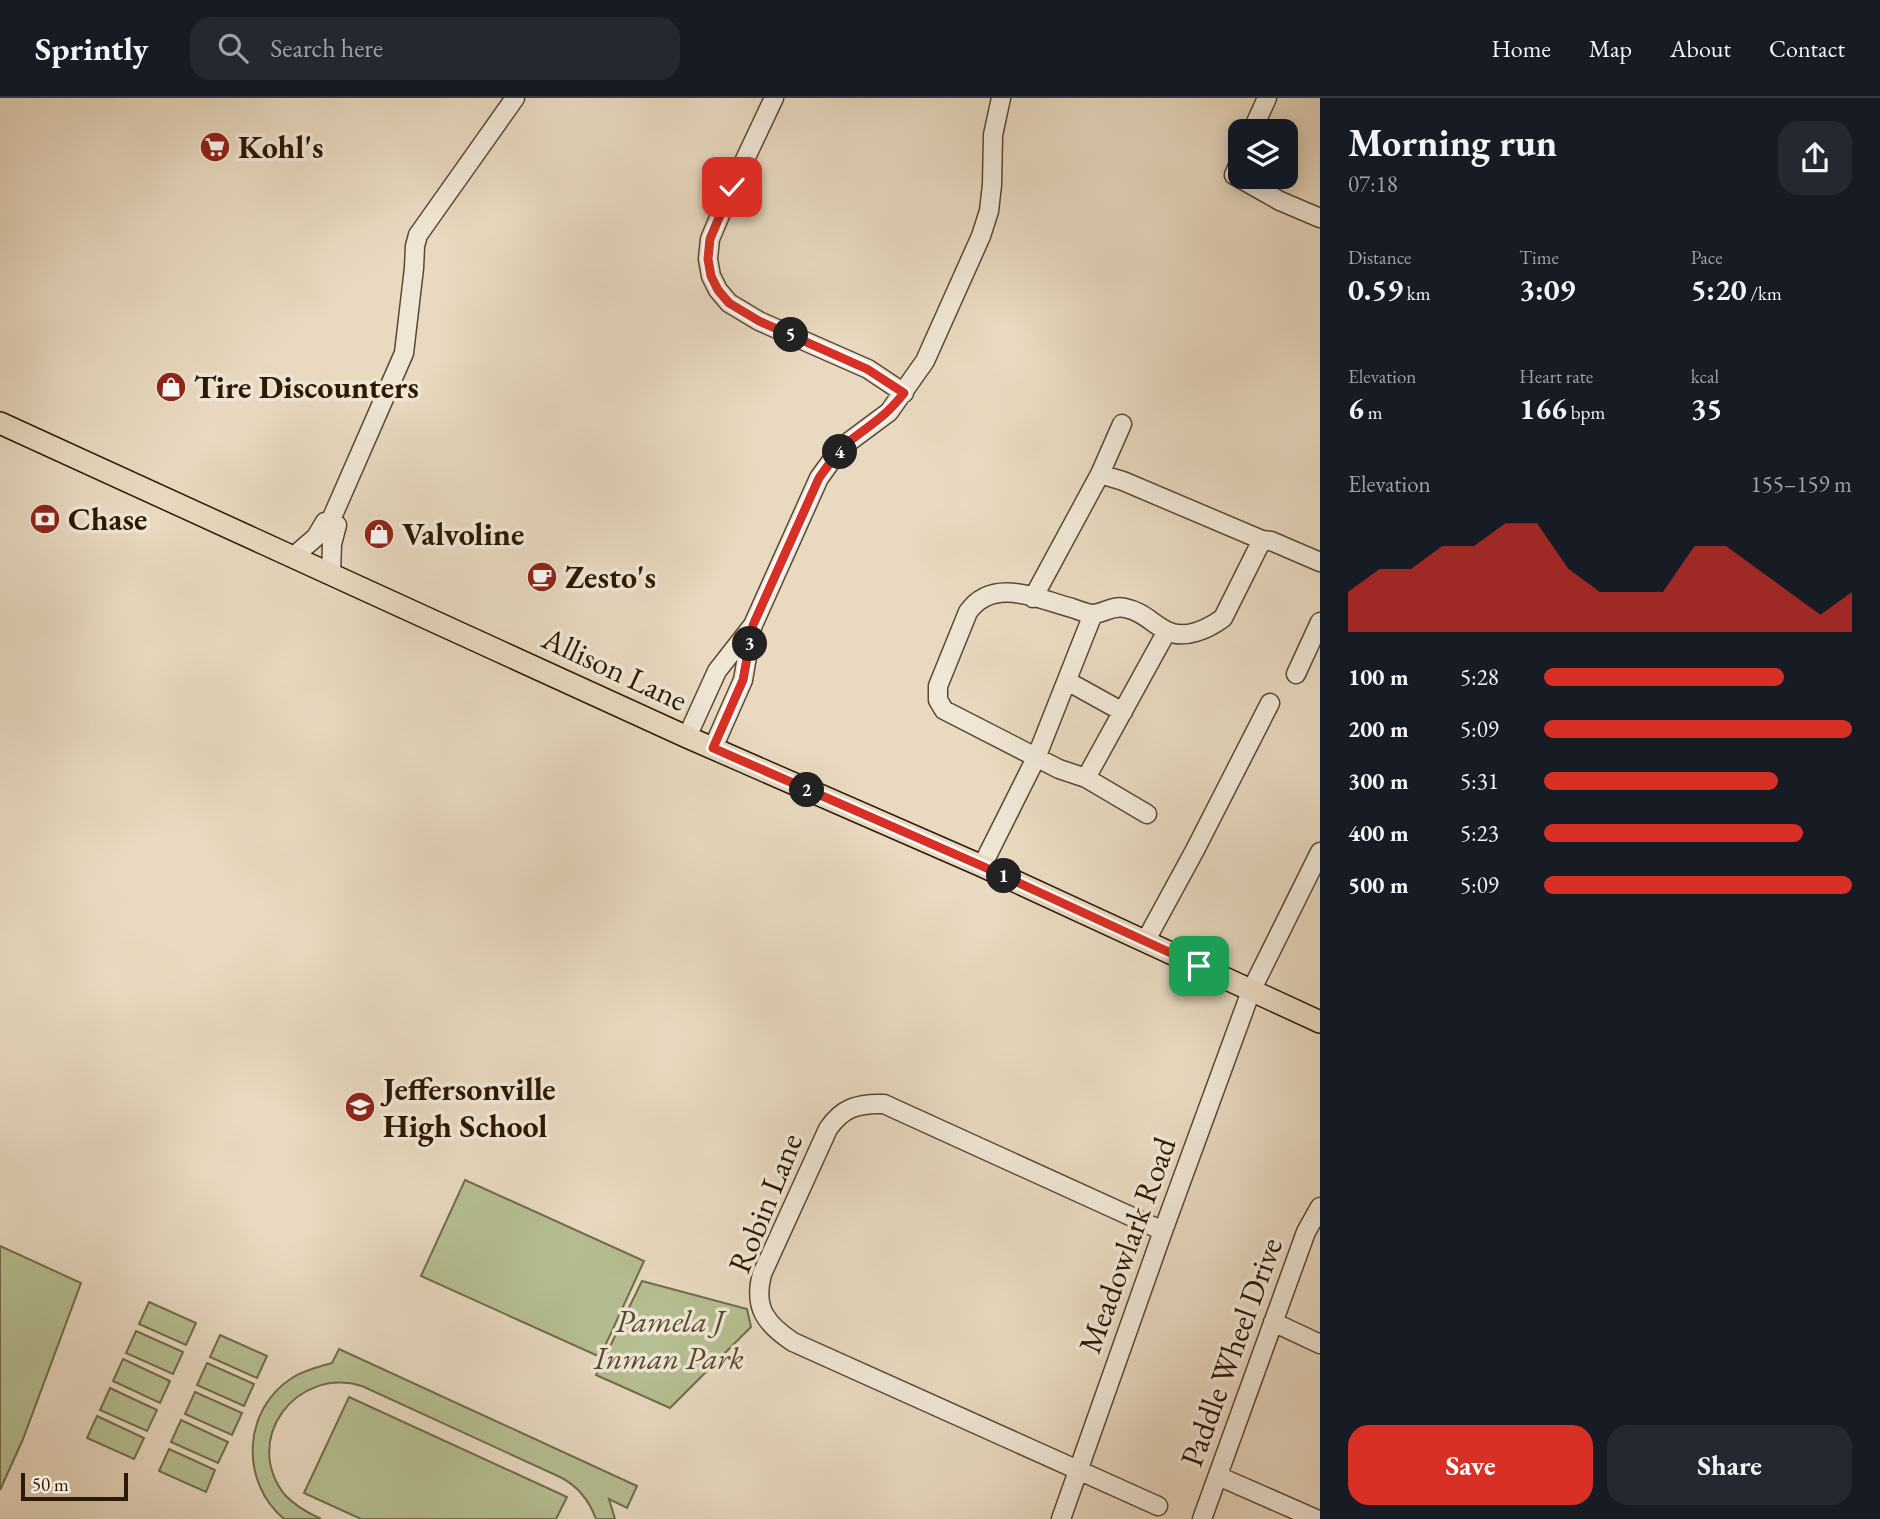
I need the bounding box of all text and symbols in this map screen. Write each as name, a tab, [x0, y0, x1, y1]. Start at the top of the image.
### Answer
search box	[190, 17, 680, 80]
text: Sprintly	[35, 27, 148, 70]
icon: search	[214, 29, 252, 67]
text: Search here	[270, 31, 383, 65]
text: Home	[1491, 33, 1551, 64]
text: Map	[1589, 33, 1632, 64]
text: About	[1670, 33, 1731, 64]
text: Contact	[1769, 33, 1845, 64]
text: Morning run	[1348, 118, 1557, 167]
map controls	[1228, 119, 1298, 189]
button: layers	[1228, 119, 1298, 189]
button: share	[1778, 121, 1852, 195]
place label: Kohl's	[238, 126, 324, 168]
supermarket icon: Kohl's	[198, 130, 232, 164]
pin	[702, 157, 762, 217]
icon: check	[713, 168, 751, 206]
text: 07:18	[1348, 169, 1398, 199]
text: Distance	[1348, 245, 1411, 270]
text: Time	[1519, 245, 1559, 270]
text: Pace	[1691, 245, 1723, 270]
text: 0.59	[1348, 270, 1403, 309]
text: 3:09	[1519, 270, 1575, 309]
text: 5:20	[1691, 270, 1747, 309]
text: km	[1403, 281, 1431, 306]
text: /km	[1747, 281, 1782, 306]
pin: 5	[774, 317, 808, 352]
text: 5	[785, 322, 796, 347]
text: Elevation	[1348, 364, 1416, 389]
text: Heart rate	[1519, 364, 1593, 389]
text: kcal	[1691, 364, 1719, 389]
place label: Tire Discounters	[194, 366, 419, 408]
shop icon: Tire Discounters	[154, 370, 188, 404]
text: 6	[1348, 389, 1364, 428]
text: 166	[1519, 389, 1567, 428]
text: 35	[1691, 389, 1722, 428]
text: m	[1364, 400, 1382, 425]
text: bpm	[1567, 400, 1605, 425]
pin: 4	[822, 434, 858, 470]
text: 4	[834, 439, 845, 464]
text: Elevation	[1348, 469, 1431, 499]
text: 155–159 m	[1751, 469, 1852, 499]
place label: Chase	[68, 498, 147, 540]
bank icon: Chase	[28, 502, 62, 536]
place label: Valvoline	[402, 513, 524, 555]
shop icon: Valvoline	[362, 517, 396, 551]
place label: Zesto's	[565, 556, 656, 598]
cafe icon: Zesto's	[525, 560, 559, 594]
street label: Allison Lane	[535, 617, 694, 721]
pin: 3	[732, 626, 768, 662]
text: 3	[744, 631, 755, 656]
text: 100 m	[1348, 662, 1409, 692]
text: 5:28	[1460, 662, 1499, 692]
text: 200 m	[1348, 714, 1409, 744]
text: 5:09	[1460, 714, 1499, 744]
text: 300 m	[1348, 766, 1409, 796]
text: 5:31	[1460, 766, 1499, 796]
pin: 2	[790, 772, 824, 808]
text: 2	[801, 777, 812, 802]
text: 400 m	[1348, 818, 1409, 848]
text: 5:23	[1460, 818, 1499, 848]
pin: 1	[986, 858, 1021, 894]
text: 1	[998, 863, 1009, 888]
text: 500 m	[1348, 870, 1409, 900]
text: 5:09	[1460, 870, 1499, 900]
pin	[1169, 936, 1229, 996]
icon: arrive	[1180, 947, 1218, 985]
place label: Jeffersonville High School	[380, 1068, 556, 1147]
school or university icon: Jeffersonville High School	[343, 1090, 377, 1124]
street label: Robin Lane	[718, 1127, 812, 1279]
street label: Meadowlark Road	[1069, 1131, 1186, 1359]
street label: Paddle Wheel Drive	[1170, 1232, 1292, 1472]
park label: Pamela J Inman Park	[593, 1300, 744, 1379]
button: Save	[1348, 1425, 1593, 1505]
button: Share	[1607, 1425, 1852, 1505]
scale bar	[21, 1470, 128, 1502]
text: 50 m	[32, 1472, 69, 1497]

